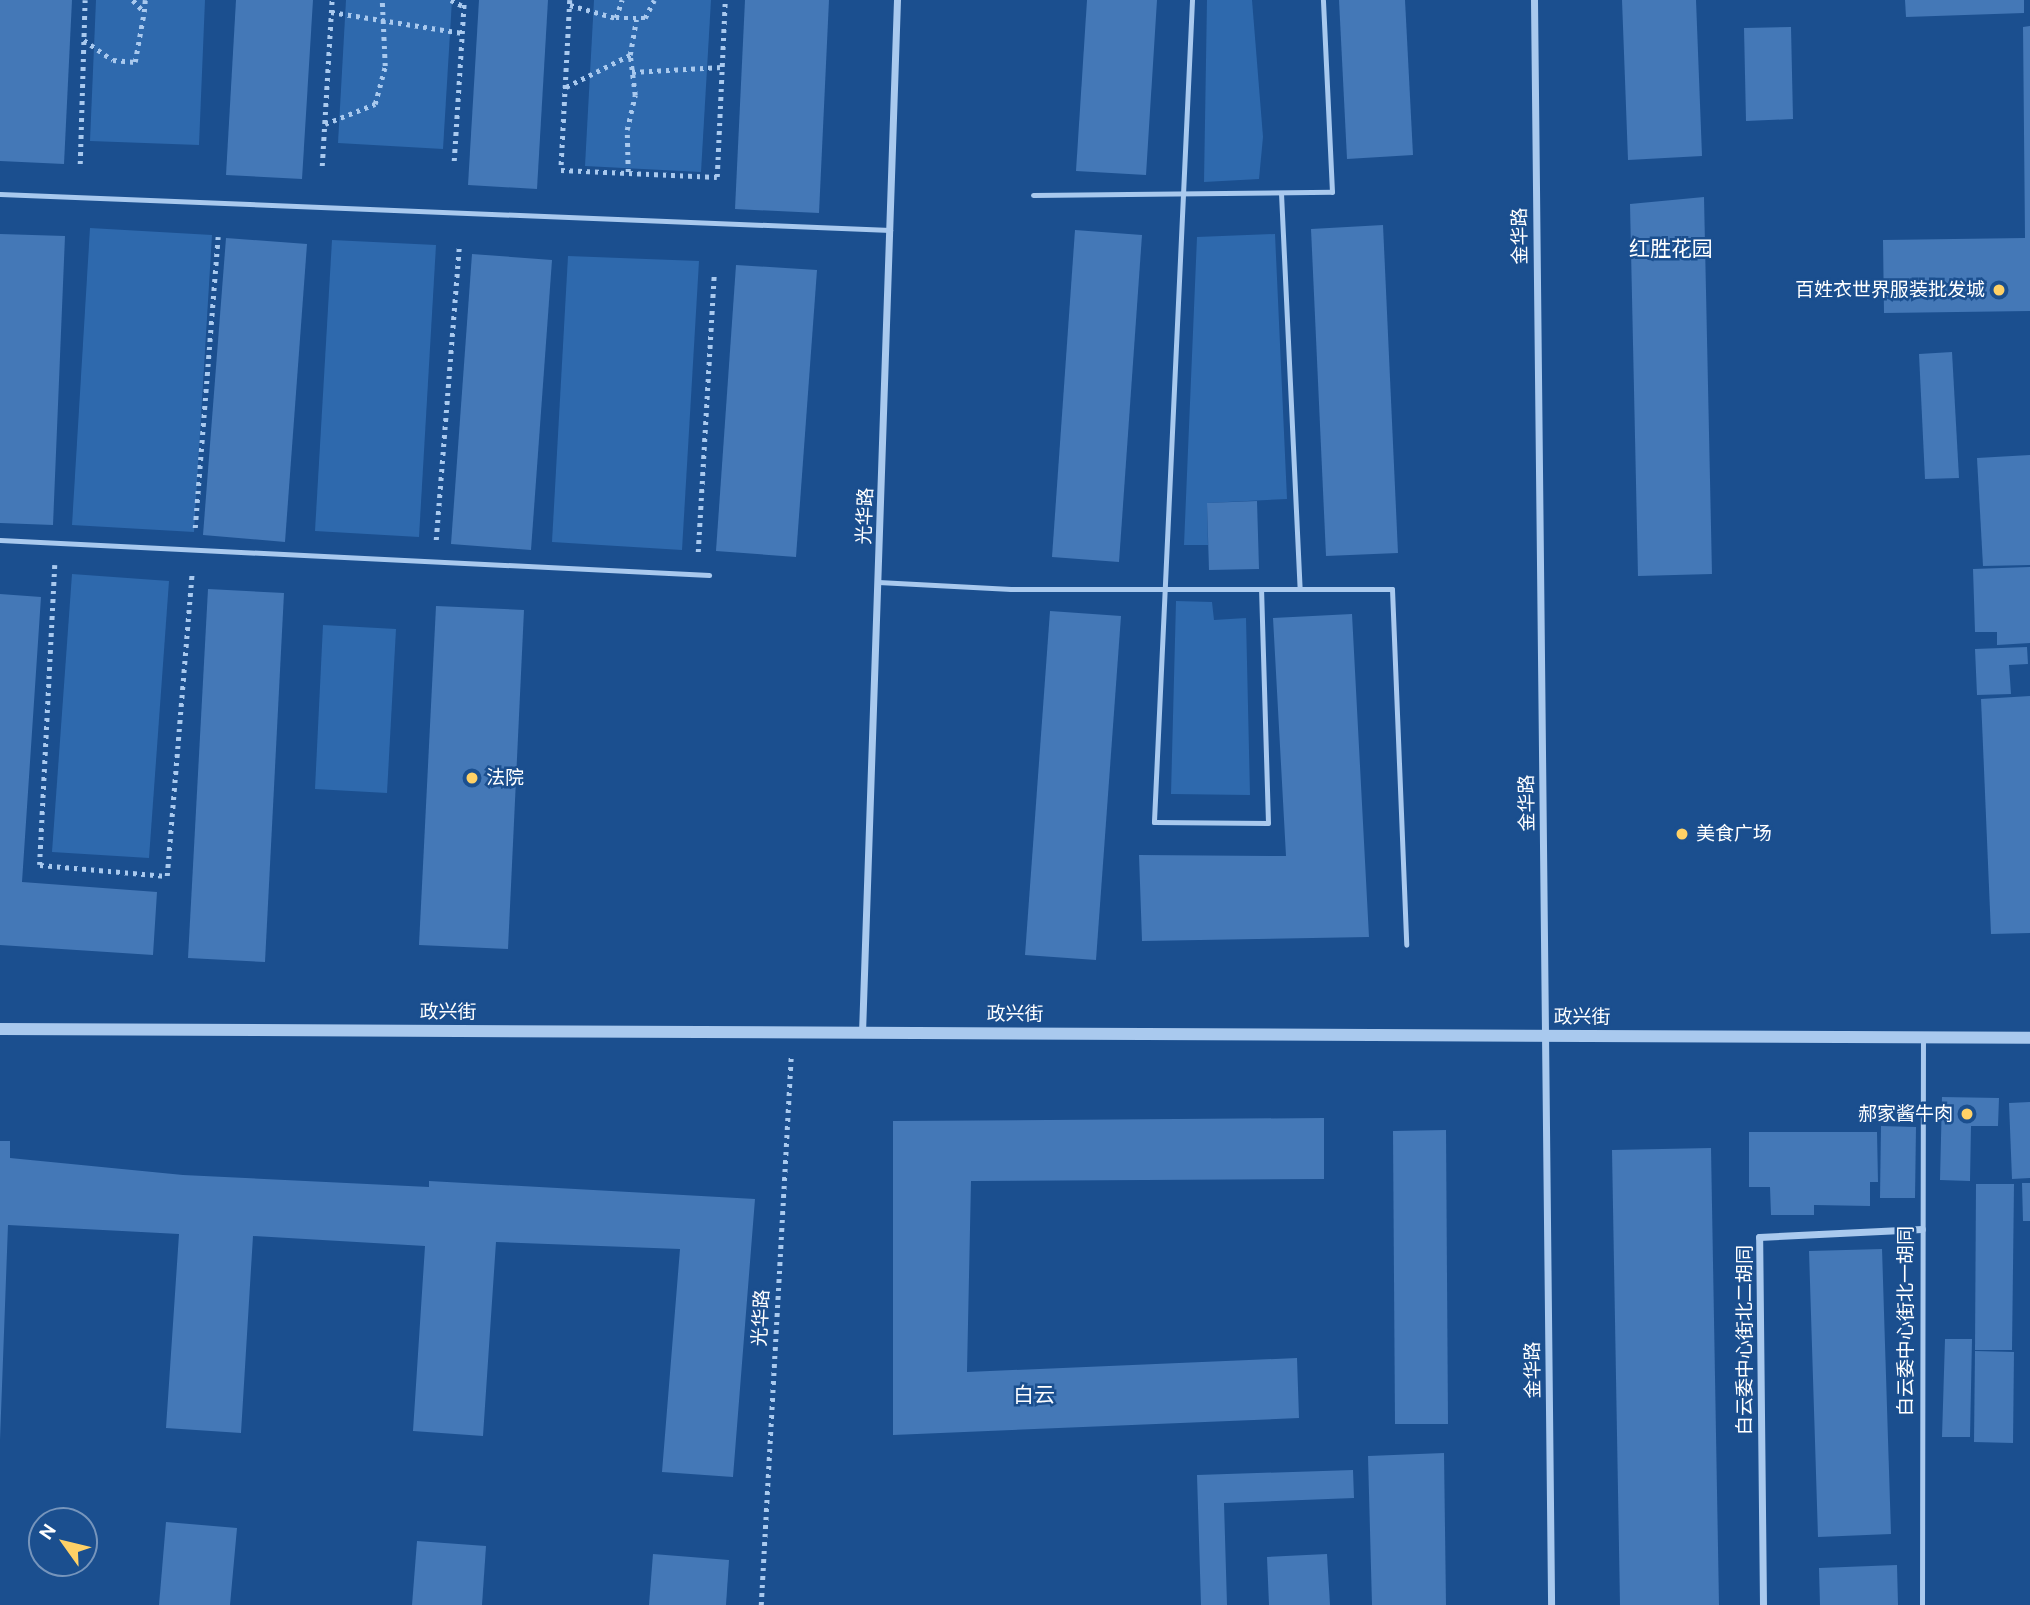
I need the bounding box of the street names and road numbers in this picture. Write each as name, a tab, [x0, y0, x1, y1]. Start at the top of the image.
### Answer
street label: 金华路	[1508, 207, 1532, 265]
street label: 光华路	[853, 487, 877, 545]
street label: 金华路	[1515, 774, 1539, 832]
street label: 政兴街	[420, 1001, 476, 1023]
street label: 政兴街	[987, 1003, 1043, 1025]
street label: 政兴街	[1554, 1006, 1610, 1028]
street label: 白云委中心街北一胡同	[1895, 1226, 1917, 1416]
street label: 白云委中心街北二胡同	[1734, 1245, 1756, 1435]
street label: 光华路	[748, 1289, 774, 1347]
street label: 金华路	[1521, 1341, 1545, 1399]

